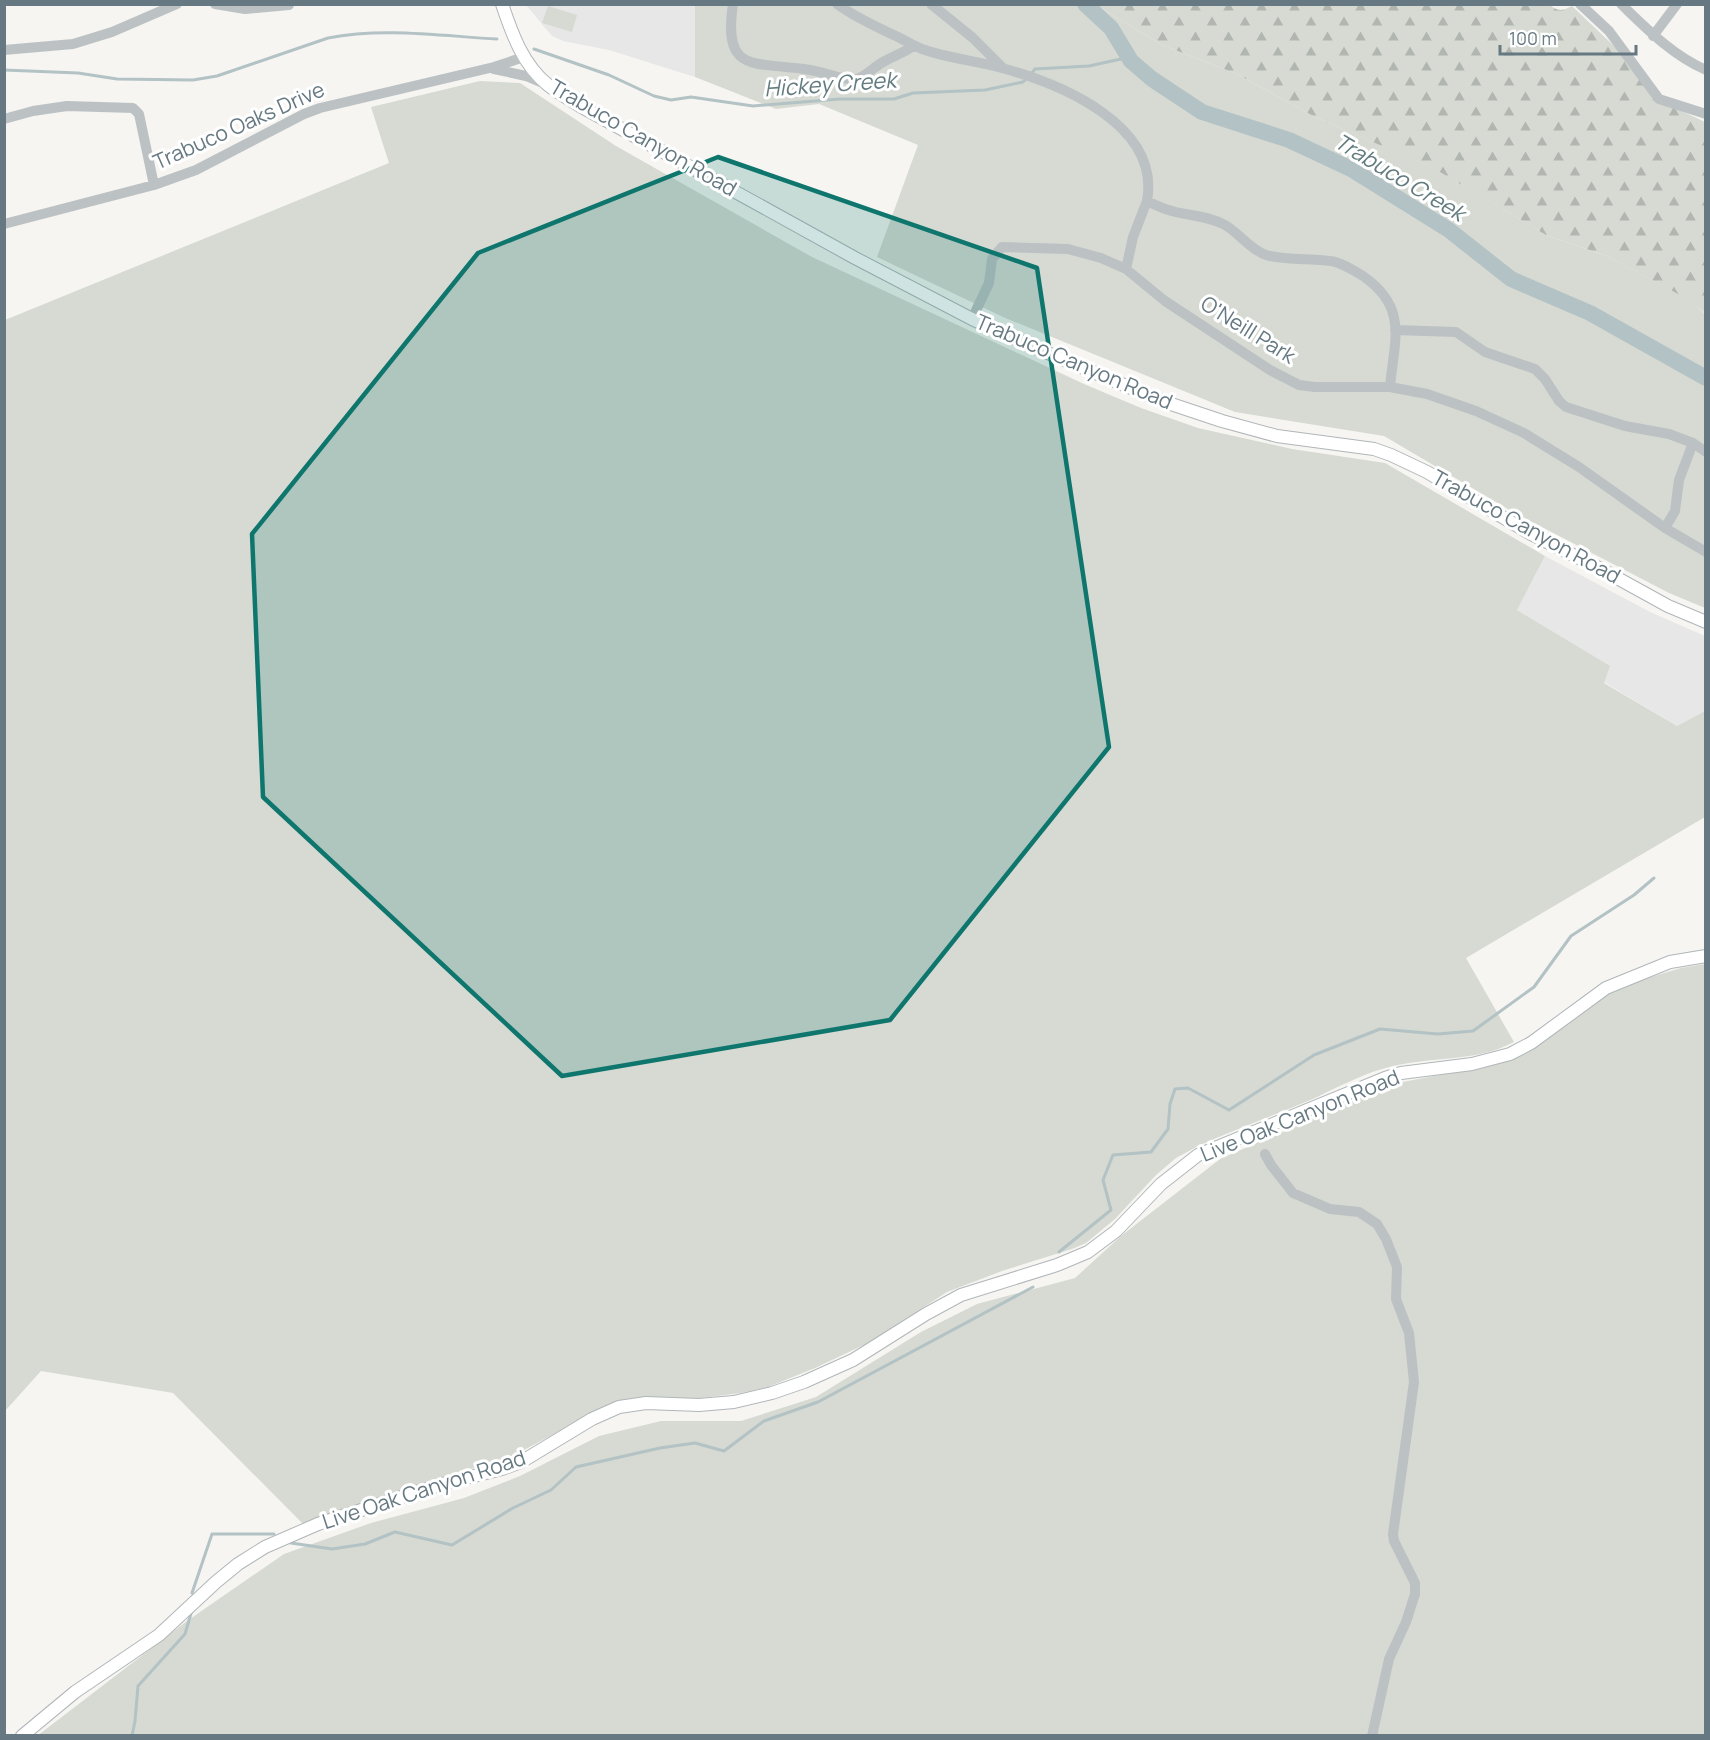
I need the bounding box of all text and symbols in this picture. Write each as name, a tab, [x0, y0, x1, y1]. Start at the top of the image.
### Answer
scale bar	[1500, 18, 1636, 56]
text: 100 m	[1509, 26, 1557, 50]
water label: Hickey Creek	[763, 64, 900, 104]
street label: Trabuco Canyon Road	[545, 72, 742, 202]
street label: Trabuco Oaks Drive	[149, 75, 329, 175]
water label: Trabuco Creek	[1329, 126, 1473, 229]
street label: O'Neill Park	[1196, 289, 1302, 370]
street label: Trabuco Canyon Road	[972, 307, 1177, 415]
street label: Trabuco Canyon Road	[1427, 463, 1626, 590]
street label: Live Oak Canyon Road	[1196, 1062, 1403, 1168]
street label: Live Oak Canyon Road	[319, 1443, 529, 1535]

